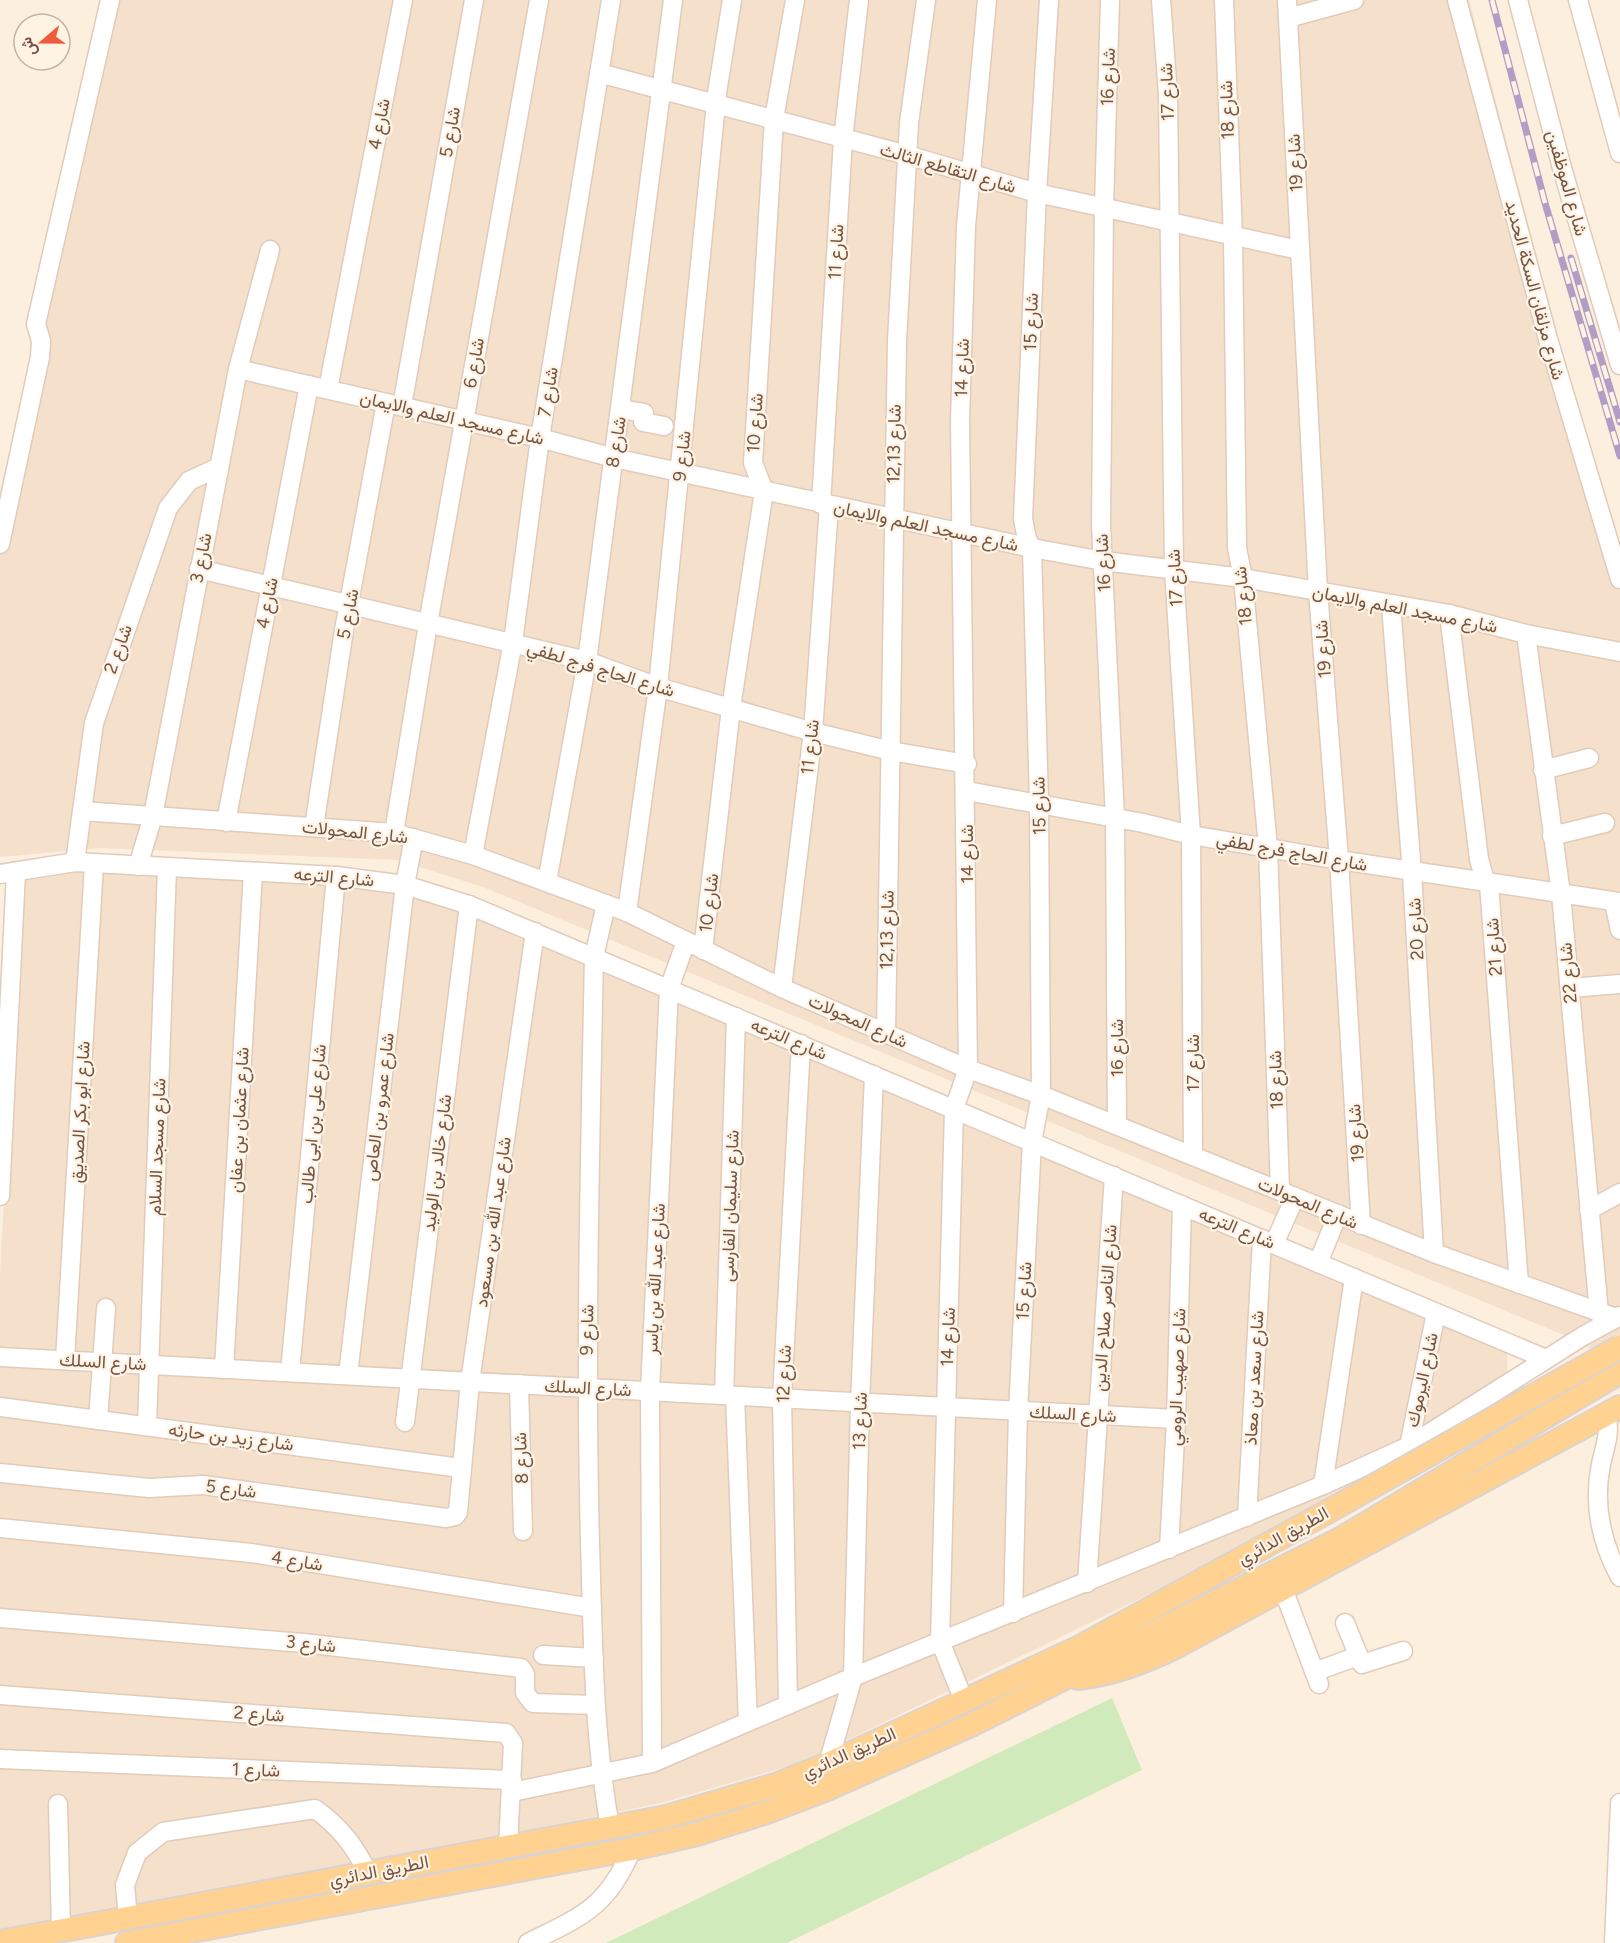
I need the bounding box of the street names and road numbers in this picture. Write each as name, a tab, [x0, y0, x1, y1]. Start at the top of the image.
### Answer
street label: شارع 16	[1096, 47, 1121, 107]
street label: شارع 17	[1155, 63, 1180, 121]
street label: شارع 18	[1215, 80, 1240, 140]
street label: شارع 4	[363, 96, 396, 152]
street label: شارع 5	[435, 105, 466, 159]
street label: شارع الموظفين	[1540, 128, 1593, 239]
street label: شارع 19	[1282, 133, 1309, 193]
street label: شارع التقاطع الثالث	[877, 138, 1019, 199]
street label: شارع مزلقان السكة الحديد	[1499, 198, 1570, 383]
street label: شارع 11	[824, 224, 849, 280]
street label: شارع 15	[1019, 292, 1044, 352]
street label: شارع 6	[459, 336, 490, 390]
street label: شارع 14	[950, 338, 975, 398]
street label: شارع 7	[533, 365, 564, 419]
street label: شارع مسجد العلم والايمان	[358, 386, 546, 451]
street label: شارع 10	[742, 392, 769, 454]
street label: شارع 12,13	[882, 404, 907, 484]
street label: شارع 8	[601, 415, 632, 469]
street label: شارع 9	[668, 430, 697, 483]
street label: شارع مسجد العلم والايمان	[831, 496, 1020, 557]
street label: شارع 3	[185, 531, 218, 585]
street label: شارع 16	[1090, 533, 1117, 593]
street label: شارع 17	[1163, 549, 1188, 607]
street label: شارع 18	[1229, 565, 1258, 627]
street label: شارع 4	[251, 575, 284, 631]
street label: شارع مسجد العلم والايمان	[1310, 580, 1499, 639]
street label: شارع 5	[332, 587, 365, 641]
street label: شارع 19	[1310, 619, 1337, 679]
street label: شارع 2	[99, 621, 138, 677]
street label: شارع الحاج فرج لطفي	[523, 636, 677, 706]
street label: شارع 11	[796, 718, 825, 776]
street label: شارع 15	[1027, 777, 1052, 835]
street label: شارع المحولات	[301, 815, 409, 850]
street label: شارع 14	[956, 824, 979, 884]
street label: شارع الحاج فرج لطفي	[1214, 828, 1369, 880]
street label: شارع الترعه	[293, 863, 375, 892]
street label: شارع 10	[694, 872, 725, 934]
street label: شارع 12,13	[875, 890, 900, 970]
street label: شارع 20	[1403, 897, 1430, 961]
street label: شارع 21	[1481, 917, 1508, 977]
street label: شارع 22	[1554, 942, 1583, 1004]
street label: شارع المحولات	[804, 989, 911, 1054]
street label: شارع الترعه	[747, 1013, 830, 1066]
street label: شارع 16	[1106, 1019, 1129, 1077]
street label: شارع عمرو بن العاص	[359, 1032, 400, 1182]
street label: شارع 17	[1182, 1034, 1205, 1092]
street label: شارع ابو بكر الصديق	[65, 1040, 96, 1184]
street label: شارع على بن ابى طالب	[295, 1043, 332, 1205]
street label: شارع عثمان بن عفان	[224, 1046, 255, 1194]
street label: شارع 18	[1264, 1050, 1289, 1110]
street label: شارع مسجد السلام	[144, 1078, 171, 1216]
street label: شارع خالد بن الوليد	[418, 1093, 457, 1233]
street label: شارع 19	[1343, 1103, 1370, 1163]
street label: شارع سليمان الفارسى	[716, 1129, 745, 1283]
street label: شارع عبد الله بن مسعود	[470, 1135, 517, 1309]
street label: شارع المحولات	[1254, 1172, 1361, 1235]
street label: شارع الترعه	[1195, 1202, 1278, 1255]
street label: شارع عبد الله بن ياسر	[640, 1203, 671, 1356]
street label: شارع الناصر صلاح الدين	[1088, 1224, 1123, 1393]
street label: شارع 15	[1011, 1261, 1038, 1321]
street label: شارع 9	[576, 1304, 599, 1356]
street label: شارع 14	[936, 1307, 961, 1367]
street label: شارع صهيب الرومي	[1164, 1308, 1194, 1447]
street label: شارع سعد بن معاذ	[1239, 1310, 1270, 1446]
street label: شارع اليرموك	[1401, 1331, 1444, 1430]
street label: شارع 12	[772, 1345, 797, 1403]
street label: شارع السلك	[59, 1349, 147, 1376]
street label: شارع السلك	[544, 1375, 632, 1402]
street label: شارع 13	[848, 1392, 873, 1450]
street label: شارع السلك	[1029, 1401, 1117, 1428]
street label: شارع زيد بن حارثه	[167, 1418, 295, 1457]
street label: شارع 8	[509, 1432, 534, 1484]
street label: شارع 5	[204, 1475, 258, 1504]
street label: الطريق الدائري	[1234, 1502, 1334, 1574]
street label: شارع 4	[270, 1546, 324, 1577]
street label: شارع 3	[285, 1630, 337, 1659]
street label: شارع 2	[233, 1701, 285, 1728]
street label: الطريق الدائري	[799, 1722, 901, 1787]
street label: شارع 1	[232, 1758, 280, 1783]
street label: الطريق الدائري	[327, 1851, 431, 1895]

